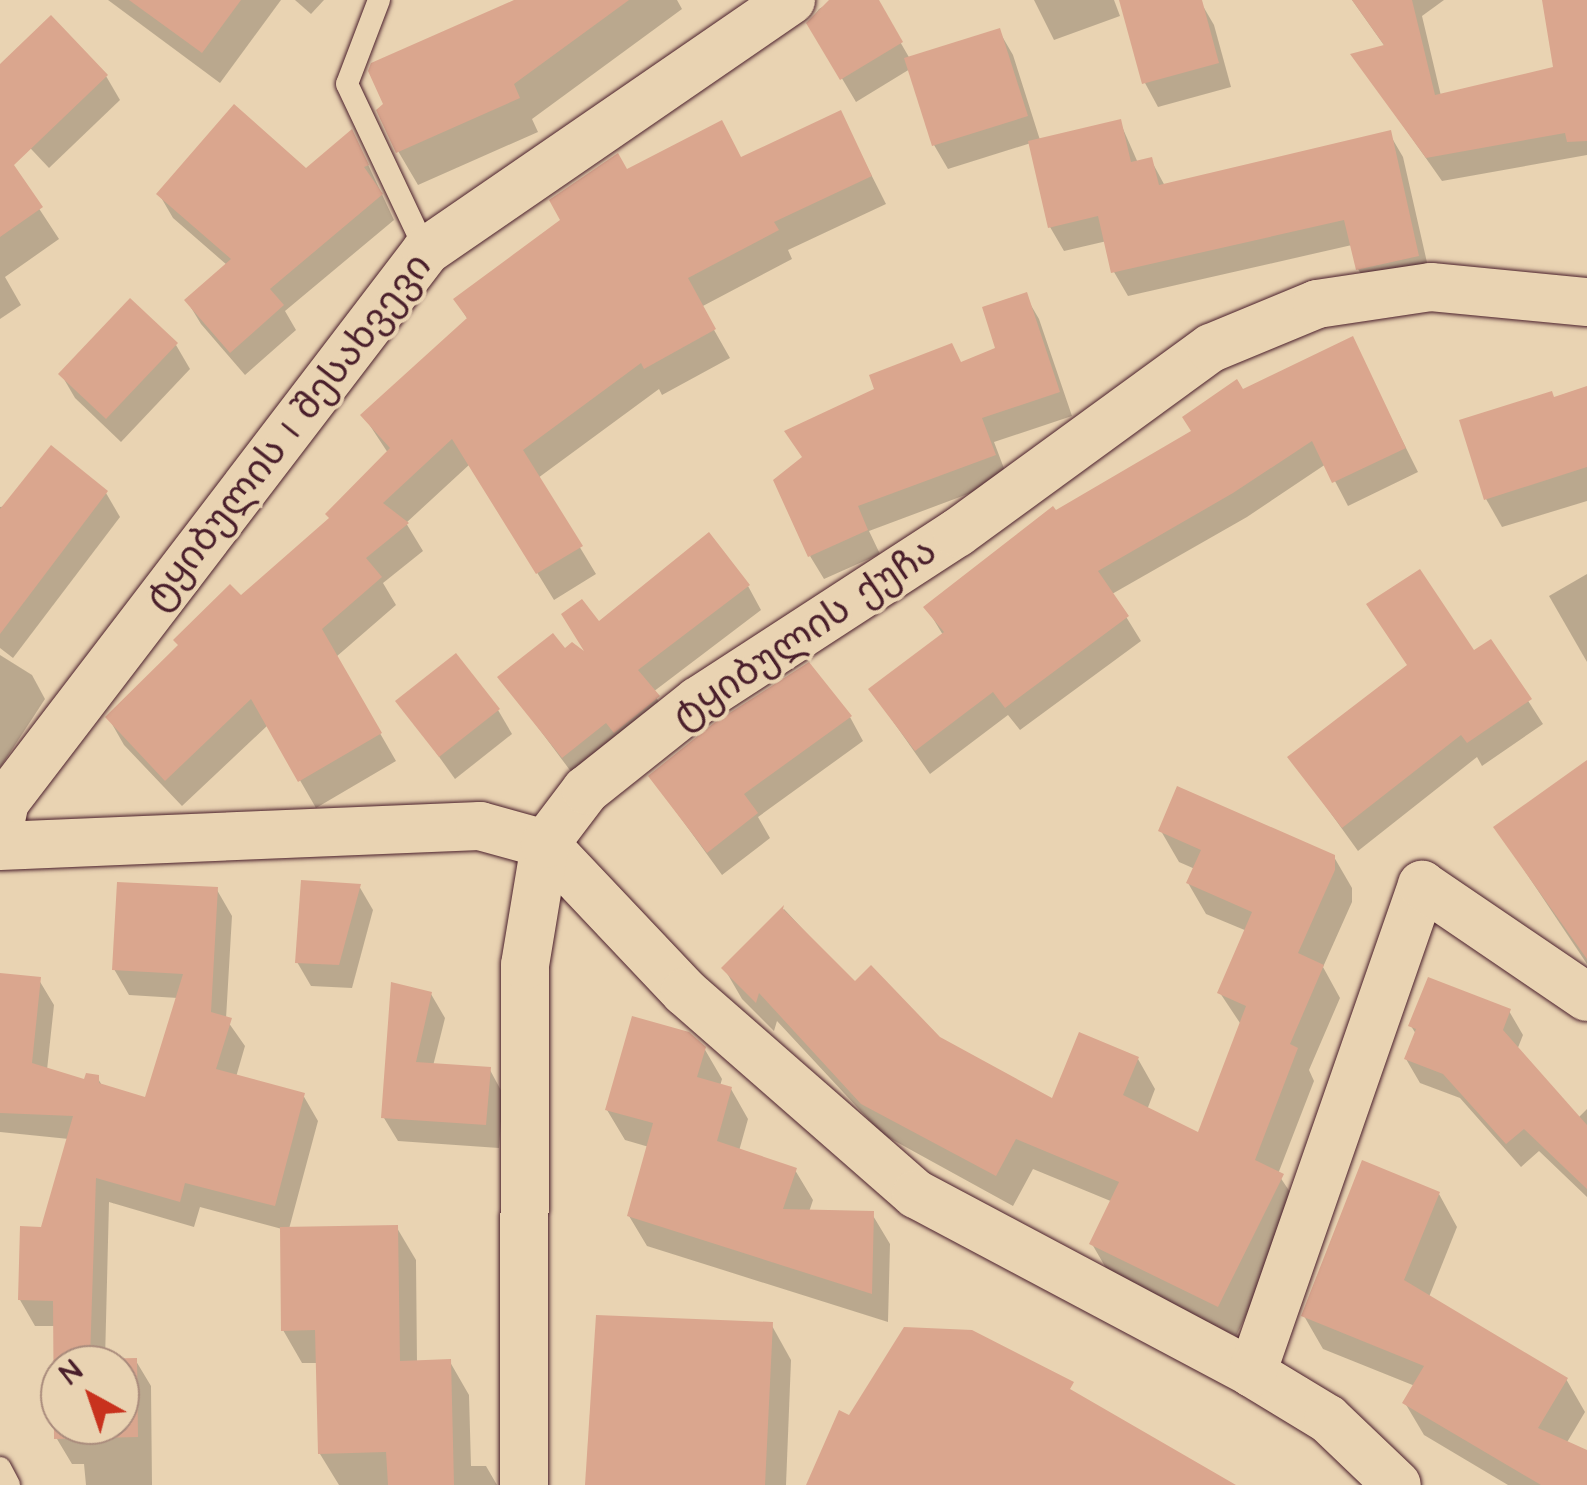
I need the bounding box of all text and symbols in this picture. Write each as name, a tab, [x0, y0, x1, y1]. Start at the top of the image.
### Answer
street label: ტყიბულის I შესახვევი	[136, 246, 442, 620]
street label: ტყიბულის ქუჩა	[664, 530, 946, 740]
north arrow	[40, 1345, 140, 1445]
text: N	[52, 1353, 91, 1394]

